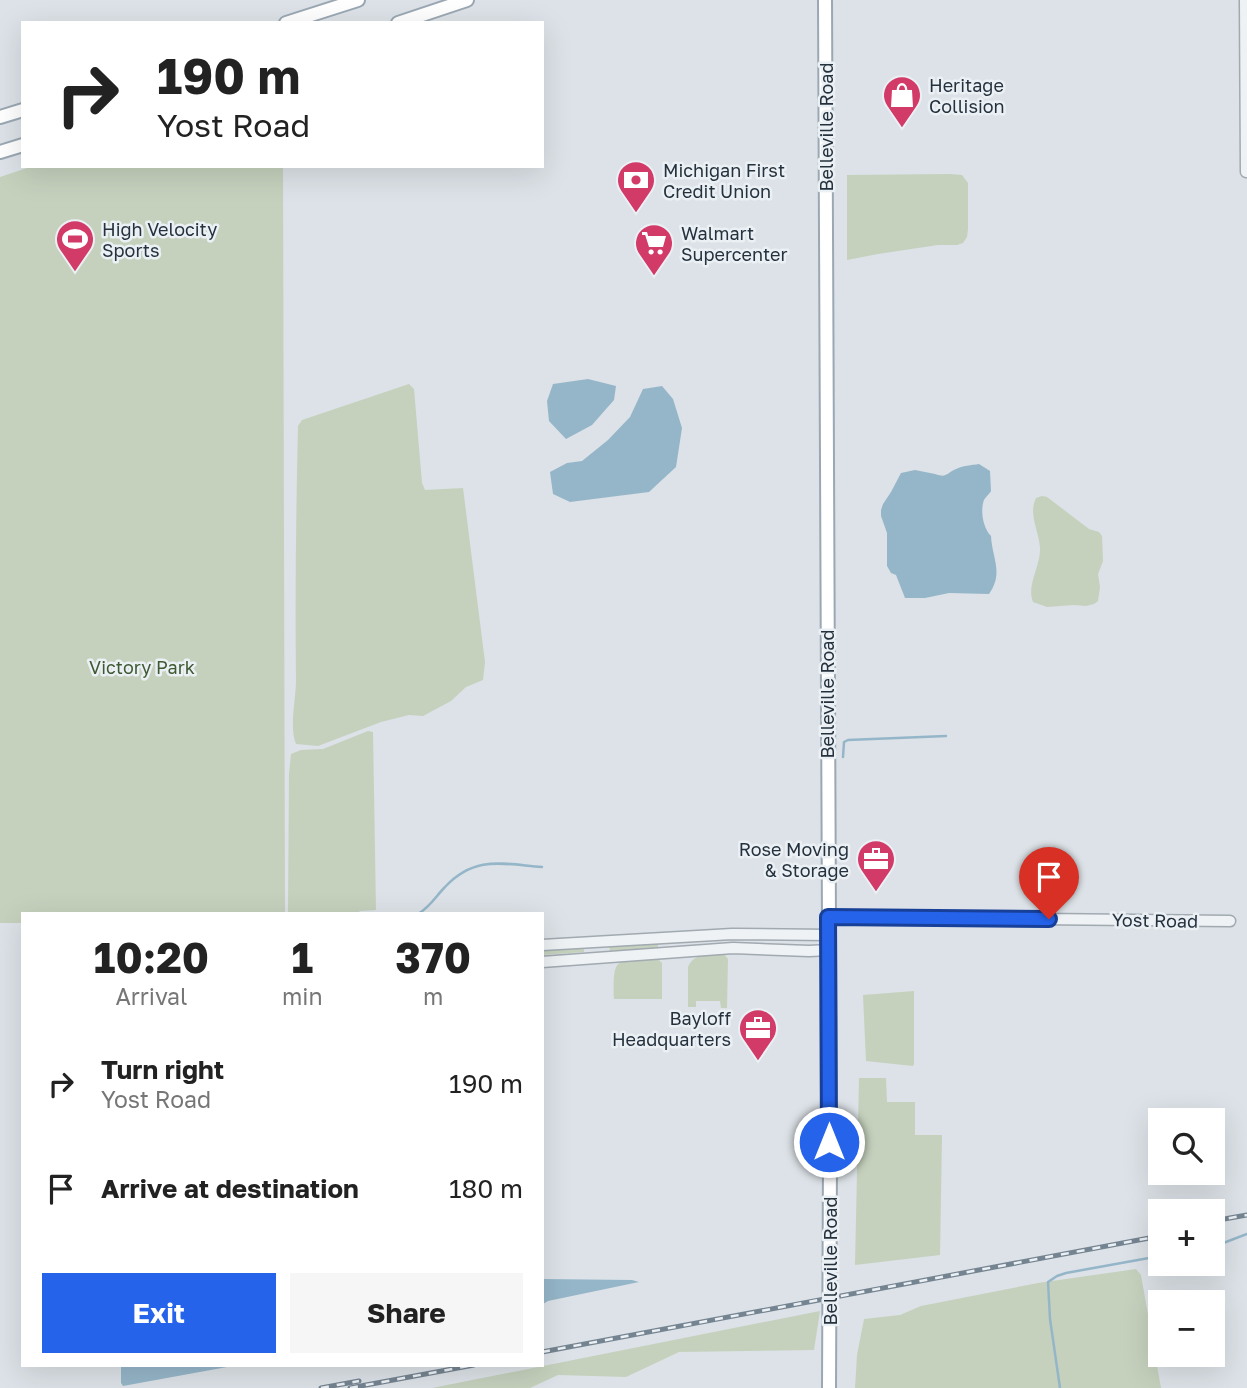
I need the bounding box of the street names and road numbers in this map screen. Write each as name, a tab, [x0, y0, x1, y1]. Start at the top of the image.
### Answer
street label: Belleville Road	[815, 62, 837, 192]
street label: Belleville Road	[816, 629, 838, 759]
street label: Yost Road	[1112, 908, 1198, 932]
street label: Belleville Road	[819, 1196, 841, 1326]

